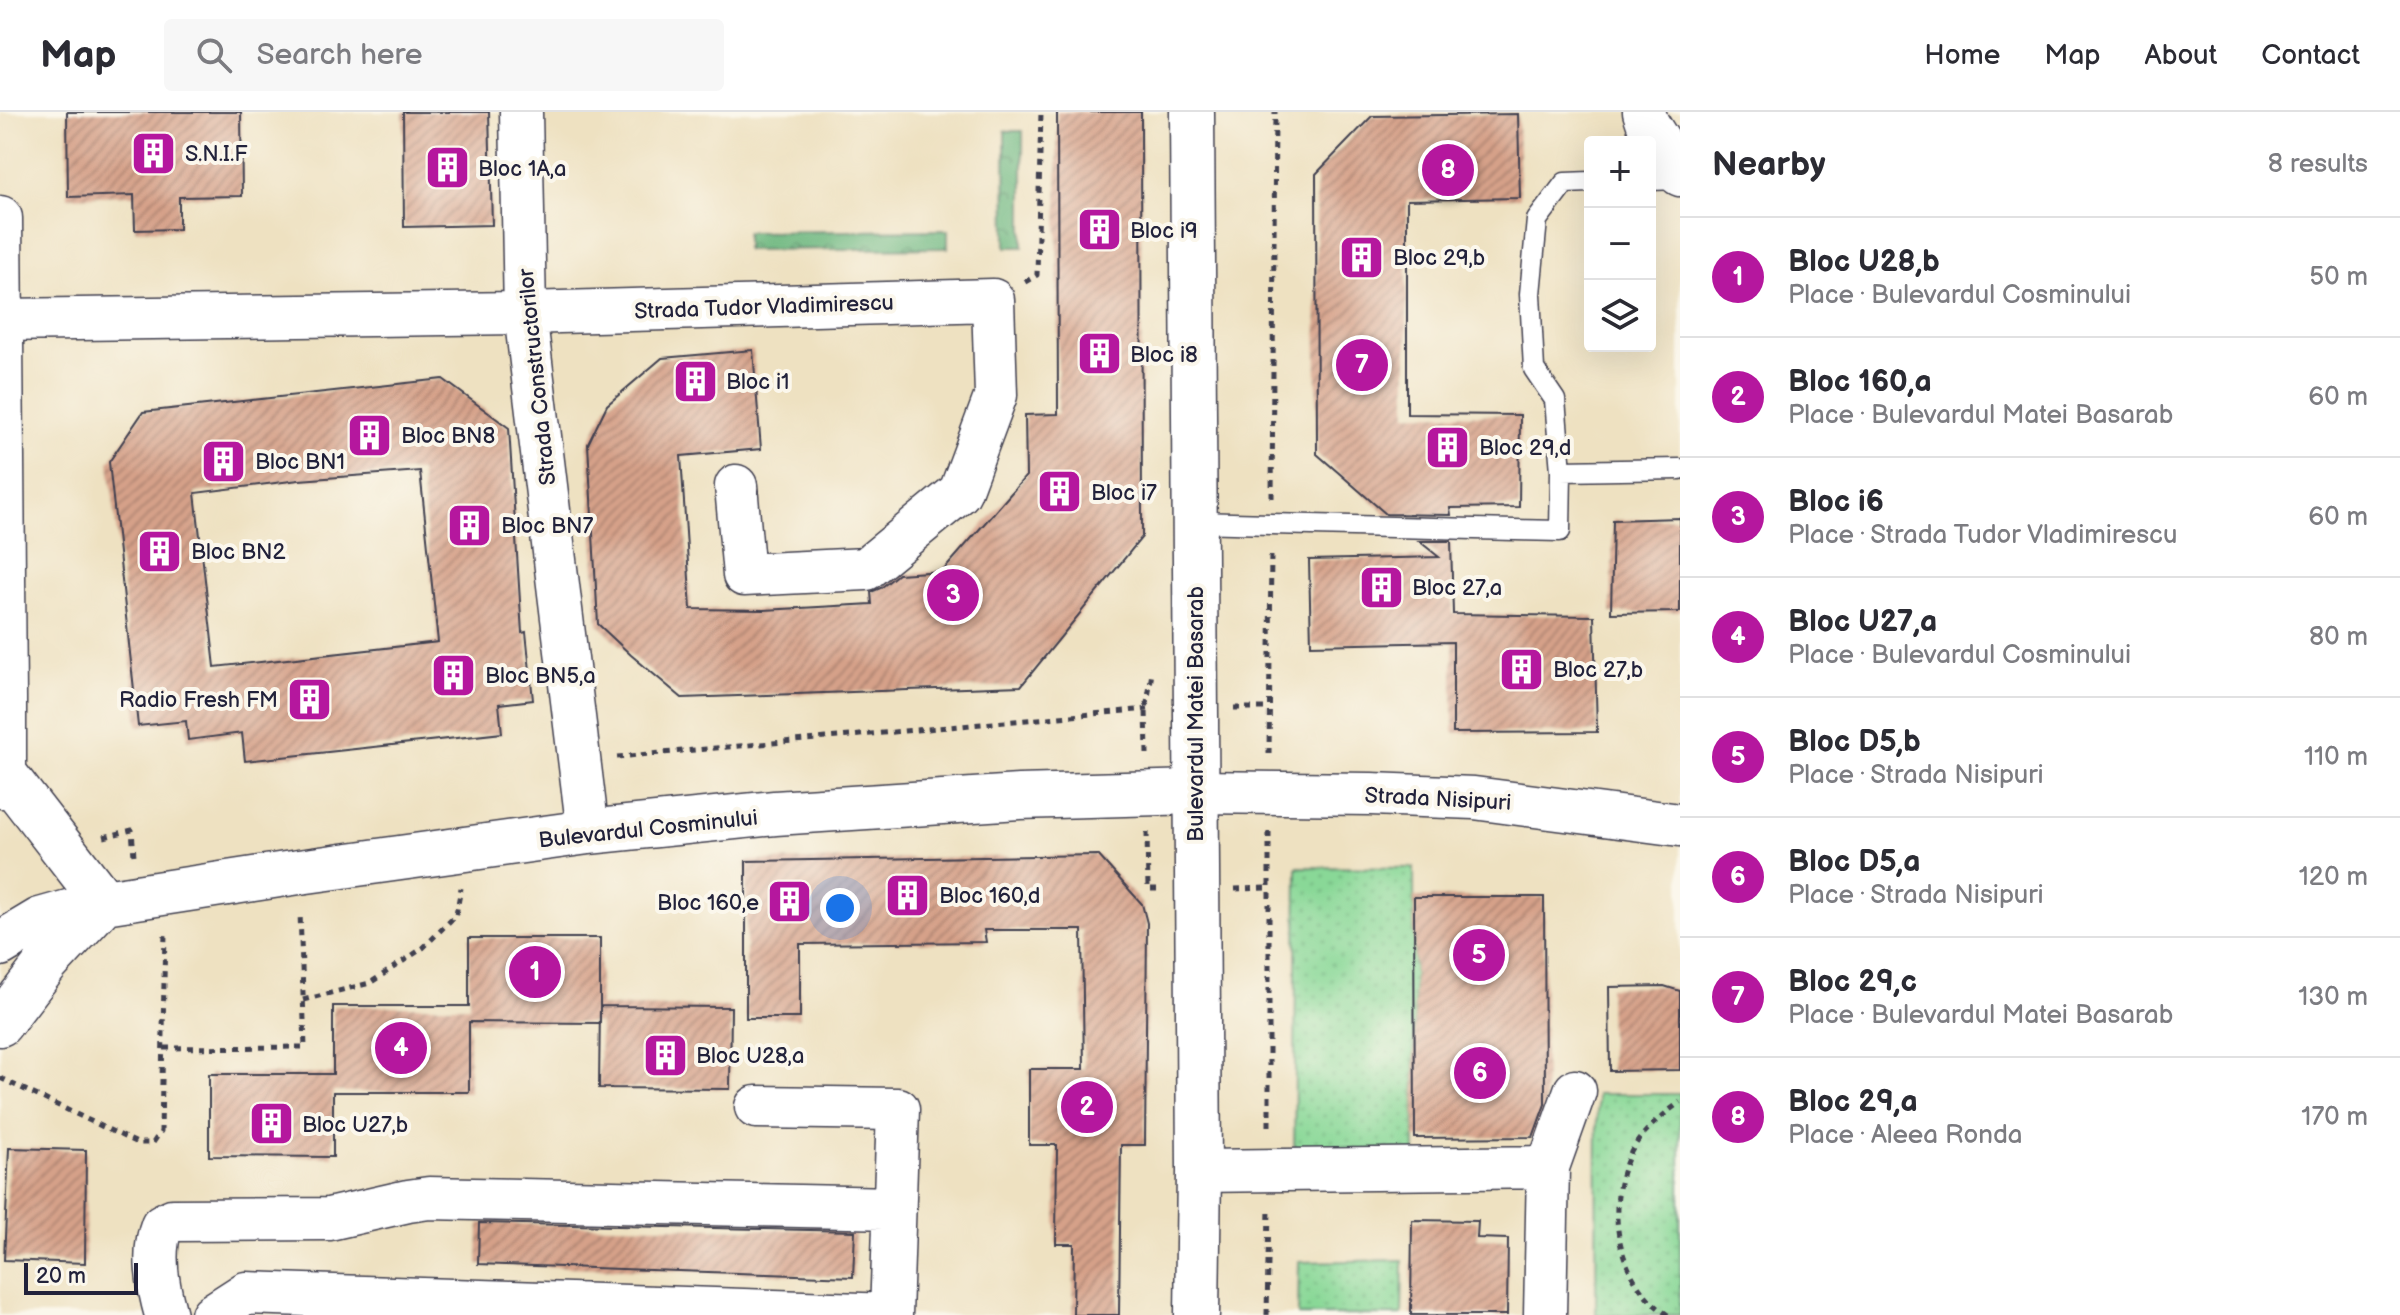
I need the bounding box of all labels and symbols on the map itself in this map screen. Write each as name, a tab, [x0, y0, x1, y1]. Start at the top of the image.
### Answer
building icon: S.N.I.F	[130, 129, 178, 177]
pin: 8	[1422, 140, 1474, 200]
place label: S.N.I.F	[185, 141, 248, 168]
building icon: Bloc 1A,a	[423, 144, 471, 192]
place label: Bloc 1A,a	[478, 156, 566, 183]
building icon: Bloc i9	[1075, 206, 1123, 254]
place label: Bloc i9	[1130, 218, 1198, 245]
building icon: Bloc 29,b	[1338, 233, 1386, 281]
place label: Bloc 29,b	[1393, 245, 1485, 272]
street label: Strada Constructorilor	[513, 266, 562, 487]
street label: Strada Tudor Vladimirescu	[634, 289, 894, 326]
building icon: Bloc i8	[1075, 330, 1123, 378]
pin: 7	[1336, 335, 1388, 395]
place label: Bloc i8	[1130, 342, 1198, 369]
building icon: Bloc i1	[671, 357, 719, 405]
place label: Bloc i1	[726, 369, 790, 396]
building icon: Bloc BN8	[346, 411, 394, 459]
place label: Bloc BN8	[401, 423, 495, 450]
building icon: Bloc 29,d	[1424, 423, 1472, 471]
place label: Bloc 29,d	[1479, 435, 1571, 462]
building icon: Bloc BN1	[200, 437, 248, 485]
place label: Bloc BN1	[255, 449, 345, 476]
building icon: Bloc i7	[1036, 468, 1084, 516]
place label: Bloc i7	[1091, 480, 1157, 507]
building icon: Bloc BN7	[446, 501, 494, 549]
place label: Bloc BN7	[501, 513, 594, 540]
building icon: Bloc BN2	[136, 527, 184, 575]
place label: Bloc BN2	[191, 539, 286, 566]
building icon: Bloc 27,a	[1357, 563, 1405, 611]
pin: 3	[927, 565, 979, 625]
place label: Bloc 27,a	[1412, 575, 1502, 602]
street label: Bulevardul Matei Basarab	[1183, 586, 1210, 842]
building icon: Bloc 27,b	[1498, 645, 1546, 693]
building icon: Bloc BN5,a	[430, 651, 478, 699]
place label: Bloc 27,b	[1553, 657, 1643, 684]
place label: Bloc BN5,a	[485, 663, 596, 690]
building icon: Radio Fresh FM	[285, 675, 333, 723]
place label: Radio Fresh FM	[119, 687, 278, 714]
street label: Strada Nisipuri	[1364, 782, 1512, 817]
street label: Bulevardul Cosminului	[537, 805, 759, 854]
building icon: Bloc 160,d	[884, 871, 932, 919]
building icon: Bloc 160,e	[766, 878, 814, 926]
place label: Bloc 160,d	[939, 883, 1040, 910]
your location	[820, 888, 860, 928]
place label: Bloc 160,e	[657, 890, 759, 917]
pin: 5	[1453, 925, 1505, 985]
pin: 1	[509, 942, 561, 1002]
pin: 4	[375, 1018, 427, 1078]
building icon: Bloc U28,a	[641, 1031, 689, 1079]
place label: Bloc U28,a	[696, 1043, 804, 1070]
pin: 6	[1454, 1043, 1506, 1103]
pin: 2	[1061, 1077, 1113, 1137]
building icon: Bloc U27,b	[247, 1100, 295, 1148]
place label: Bloc U27,b	[302, 1112, 408, 1139]
scale bar	[24, 1259, 138, 1295]

